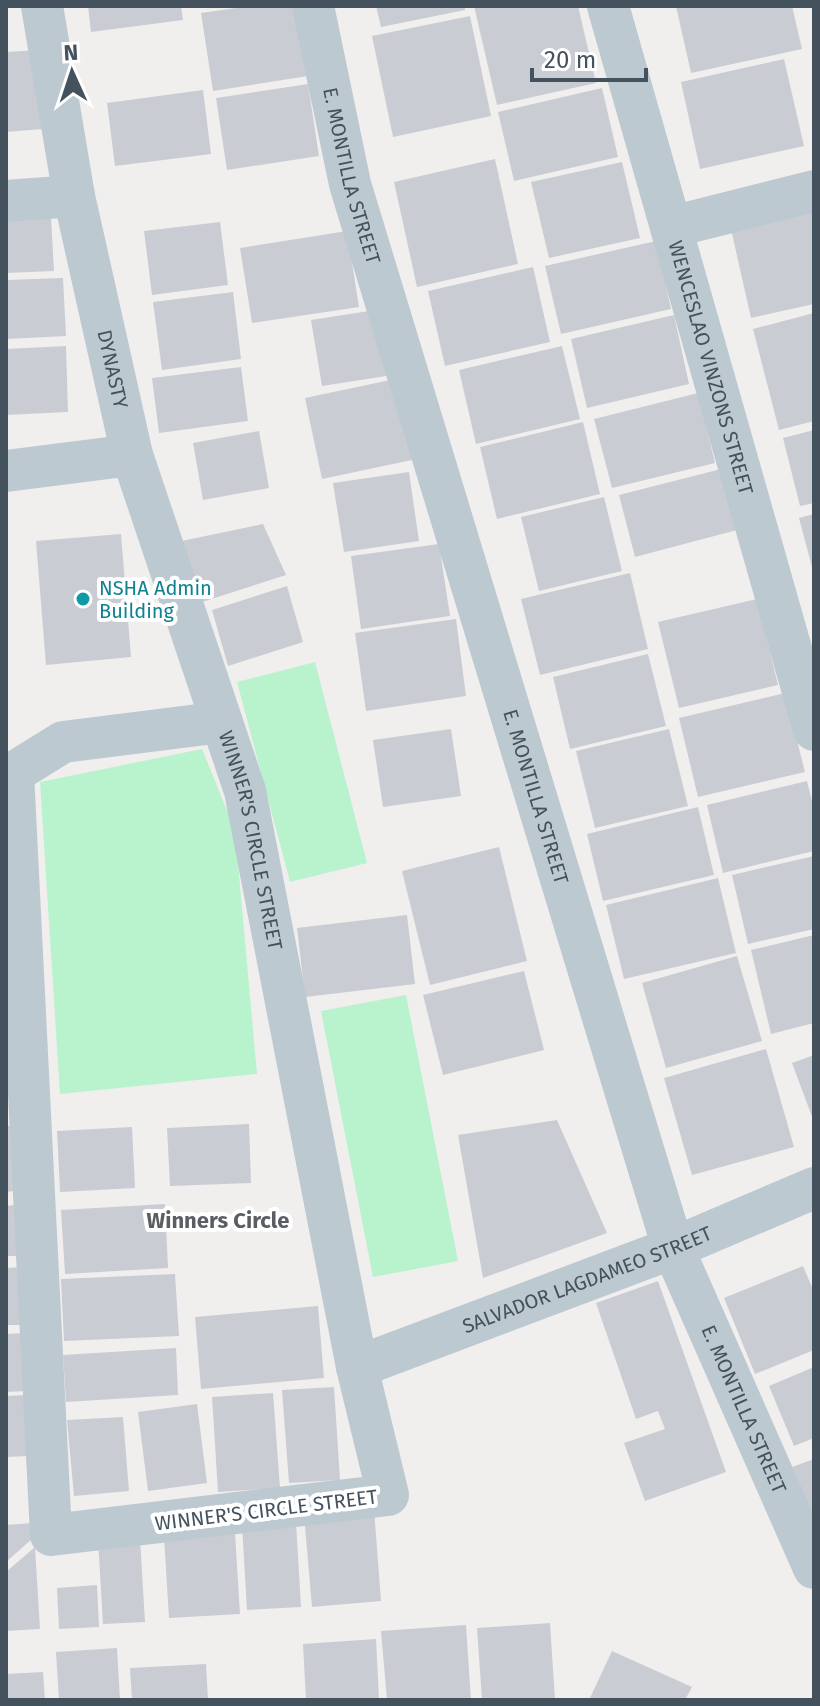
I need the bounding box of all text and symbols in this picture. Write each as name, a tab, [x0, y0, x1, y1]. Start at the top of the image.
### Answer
north arrow	[32, 32, 112, 112]
scale bar	[532, 32, 646, 82]
text: N	[63, 39, 79, 66]
text: 20 m	[544, 46, 596, 74]
street label: E. MONTILLA STREET	[318, 85, 386, 267]
street label: WENCESLAO VINZONS STREET	[663, 238, 759, 498]
street label: DYNASTY	[92, 327, 133, 411]
place label: NSHA Admin Building	[99, 576, 212, 623]
marker: NSHA Admin Building	[74, 590, 92, 608]
street label: E. MONTILLA STREET	[498, 706, 574, 887]
street label: WINNER'S CIRCLE STREET	[214, 728, 288, 952]
district label: Winners Circle	[147, 1207, 289, 1234]
street label: SALVADOR LAGDAMEO STREET	[459, 1221, 716, 1338]
street label: E. MONTILLA STREET	[697, 1321, 792, 1498]
street label: WINNER'S CIRCLE STREET	[153, 1484, 379, 1536]

